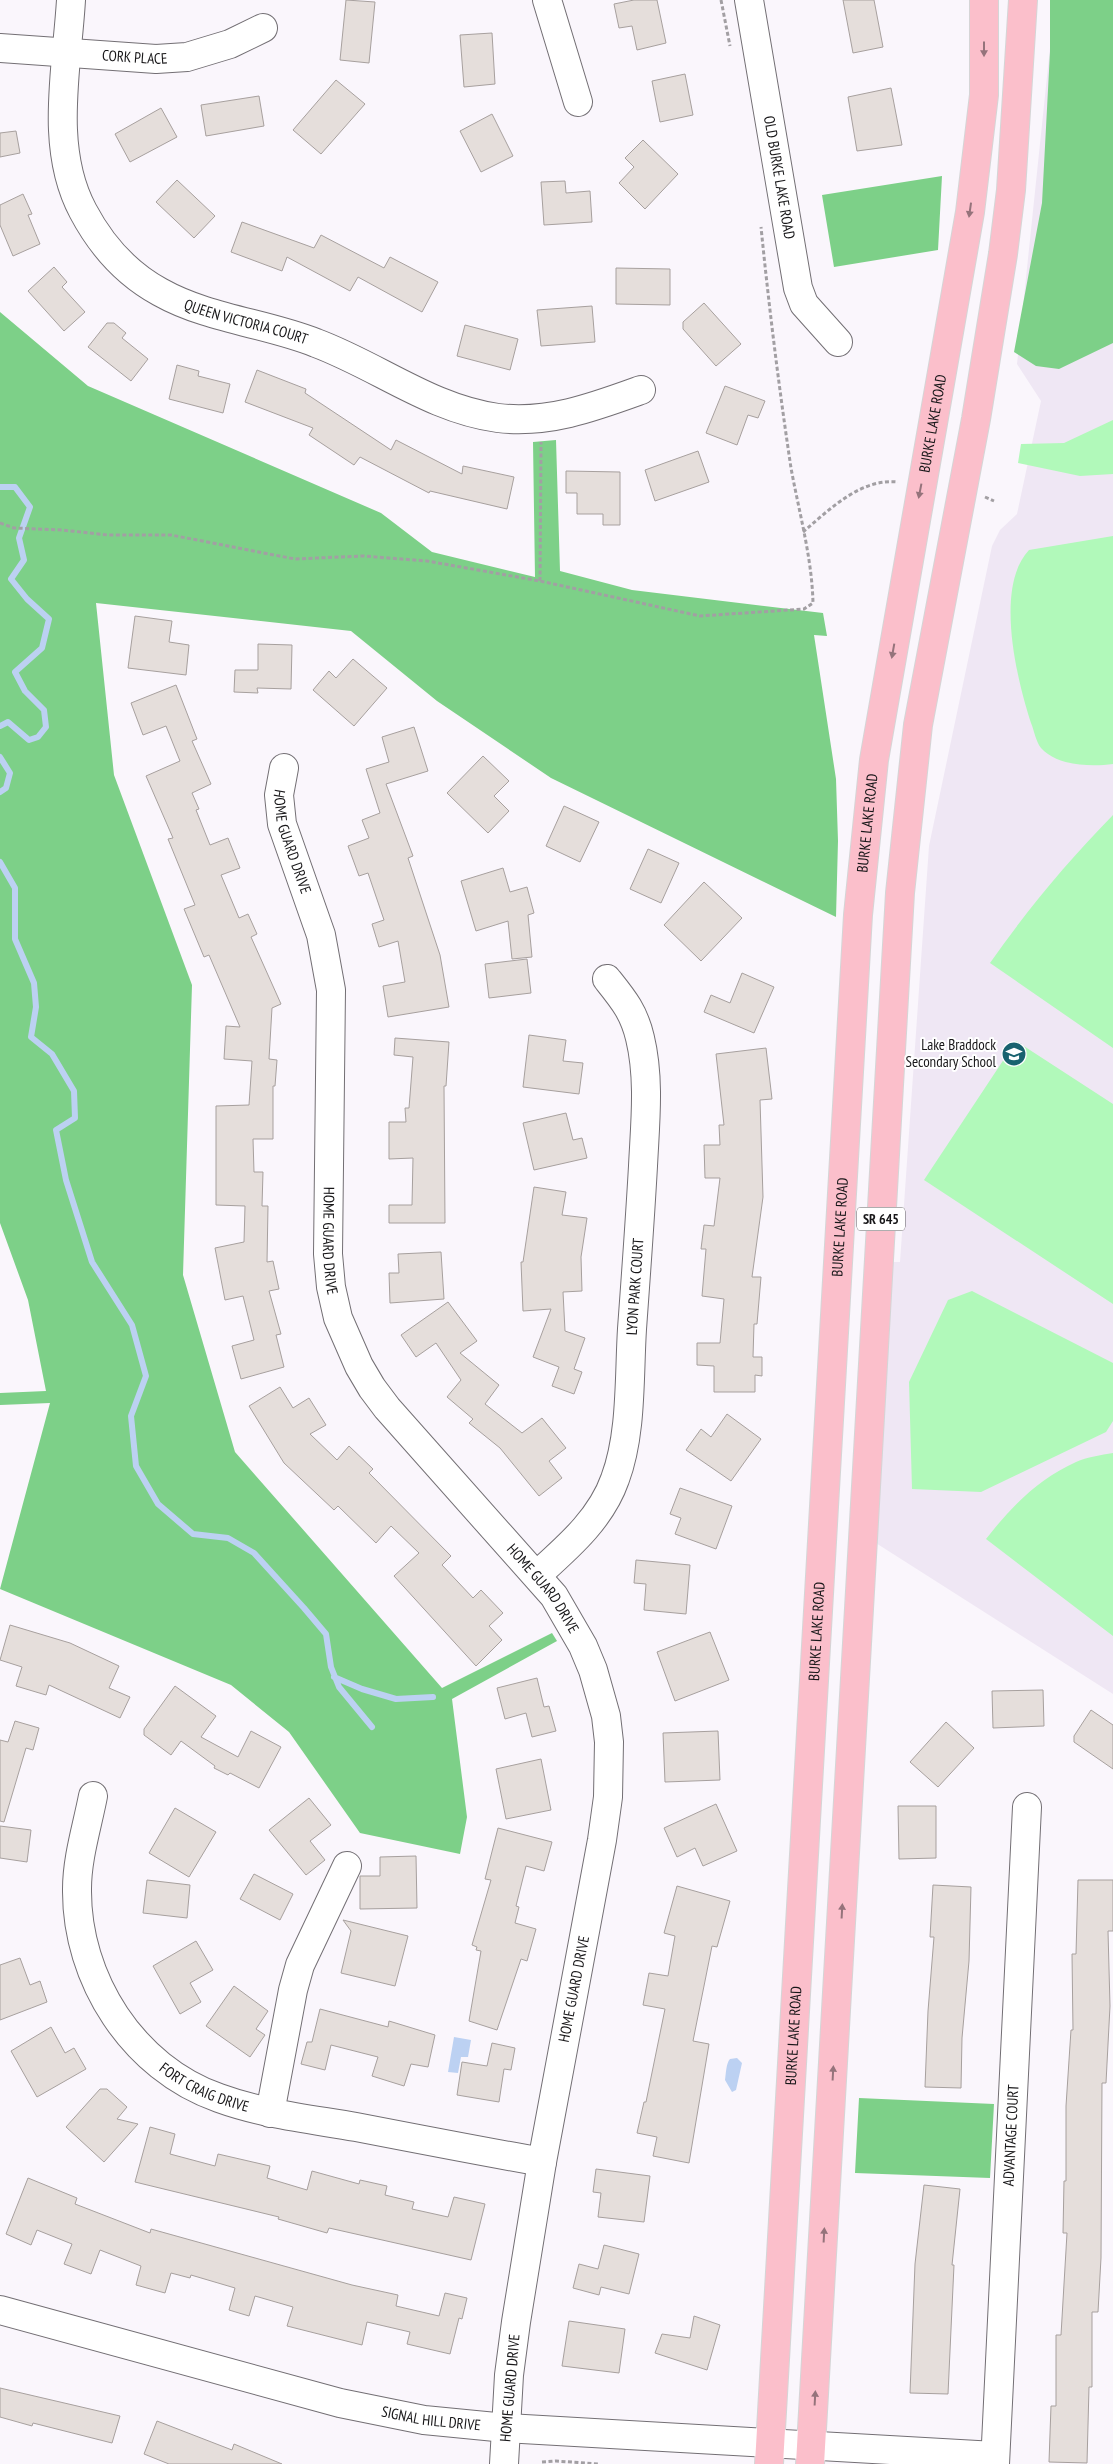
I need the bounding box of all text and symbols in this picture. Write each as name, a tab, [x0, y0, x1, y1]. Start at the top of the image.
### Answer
one-way arrow	[980, 41, 988, 57]
street label: CORK PLACE	[101, 45, 168, 68]
street label: OLD BURKE LAKE ROAD	[760, 114, 800, 241]
one-way arrow	[966, 203, 974, 219]
street label: QUEEN VICTORIA COURT	[182, 294, 311, 348]
street label: BURKE LAKE ROAD	[915, 373, 950, 474]
one-way arrow	[916, 483, 924, 499]
one-way arrow	[888, 644, 896, 660]
street label: BURKE LAKE ROAD	[852, 773, 882, 873]
street label: HOME GUARD DRIVE	[270, 788, 316, 896]
place label: Lake Braddock Secondary School	[906, 1035, 997, 1071]
school or university icon: Lake Braddock Secondary School	[1001, 1041, 1027, 1067]
street label: BURKE LAKE ROAD	[827, 1177, 852, 1277]
street label: HOME GUARD DRIVE	[319, 1187, 342, 1297]
road number: SR 645	[857, 1208, 905, 1230]
street label: LYON PARK COURT	[622, 1237, 647, 1336]
street label: HOME GUARD DRIVE	[503, 1540, 583, 1636]
street label: BURKE LAKE ROAD	[804, 1581, 829, 1681]
one-way arrow	[839, 1903, 847, 1919]
street label: HOME GUARD DRIVE	[554, 1934, 593, 2044]
street label: BURKE LAKE ROAD	[781, 1985, 805, 2086]
street label: FORT CRAIG DRIVE	[156, 2058, 251, 2116]
one-way arrow	[830, 2065, 838, 2081]
street label: ADVANTAGE COURT	[999, 2084, 1022, 2187]
one-way arrow	[821, 2227, 829, 2243]
street label: HOME GUARD DRIVE	[495, 2333, 524, 2443]
one-way arrow	[812, 2389, 820, 2405]
street label: SIGNAL HILL DRIVE	[380, 2402, 482, 2434]

